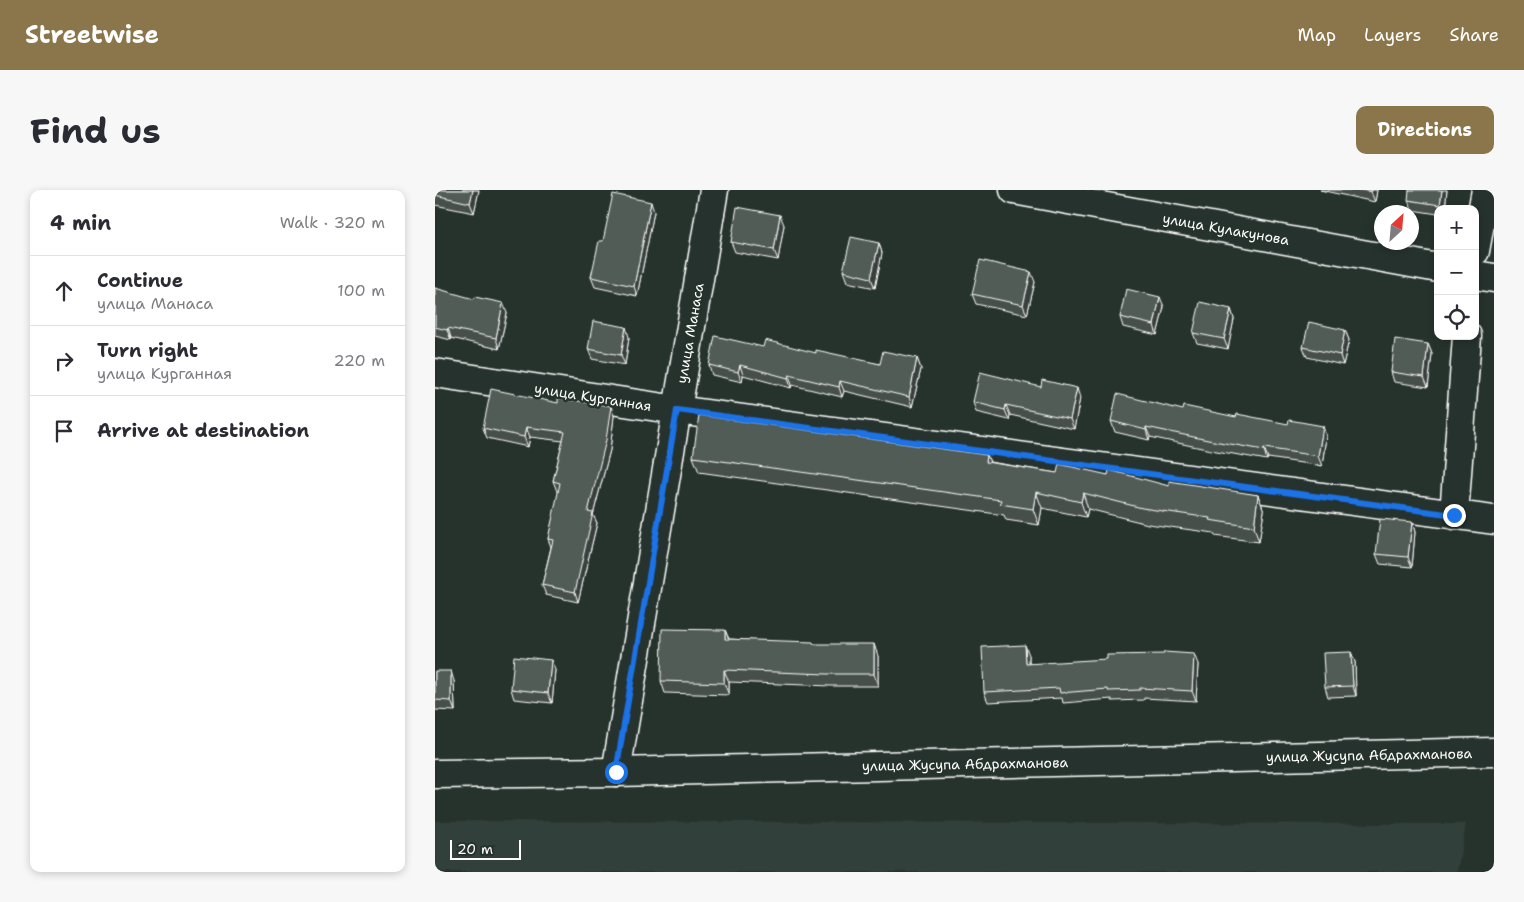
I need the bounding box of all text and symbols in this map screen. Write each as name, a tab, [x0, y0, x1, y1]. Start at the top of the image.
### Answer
text: Streetwise	[25, 19, 159, 51]
text: Map	[1298, 23, 1336, 47]
text: Layers	[1364, 23, 1421, 47]
text: Share	[1449, 23, 1499, 47]
button: Directions	[1356, 106, 1494, 154]
text: Find us	[30, 107, 161, 154]
north arrow	[1374, 205, 1419, 250]
map controls	[1434, 205, 1479, 340]
button: +	[1434, 205, 1479, 250]
text: 4 min	[50, 209, 111, 237]
street label: улица Кулакунова	[1161, 209, 1291, 249]
text: Walk · 320 m	[280, 212, 385, 233]
button: −	[1434, 250, 1479, 295]
text: Continue	[97, 268, 183, 293]
icon: ahead	[50, 277, 78, 305]
text: 100 m	[337, 280, 385, 301]
street label: улица Манаса	[672, 281, 708, 385]
text: улица Манаса	[97, 293, 213, 314]
button: locate	[1434, 295, 1479, 340]
text: Turn right	[97, 338, 198, 363]
icon: right	[50, 347, 78, 375]
text: 220 m	[333, 350, 385, 371]
text: улица Курганная	[97, 363, 232, 384]
street label: улица Курганная	[533, 379, 653, 415]
icon: arrive	[50, 417, 78, 445]
text: Arrive at destination	[97, 418, 309, 443]
route end	[1443, 504, 1466, 527]
street label: улица Жусупа Абдрахманова	[1266, 744, 1473, 766]
street label: улица Жусупа Абдрахманова	[862, 753, 1069, 775]
route start	[605, 761, 628, 784]
scale bar	[450, 837, 521, 860]
text: 20 m	[457, 840, 493, 858]

